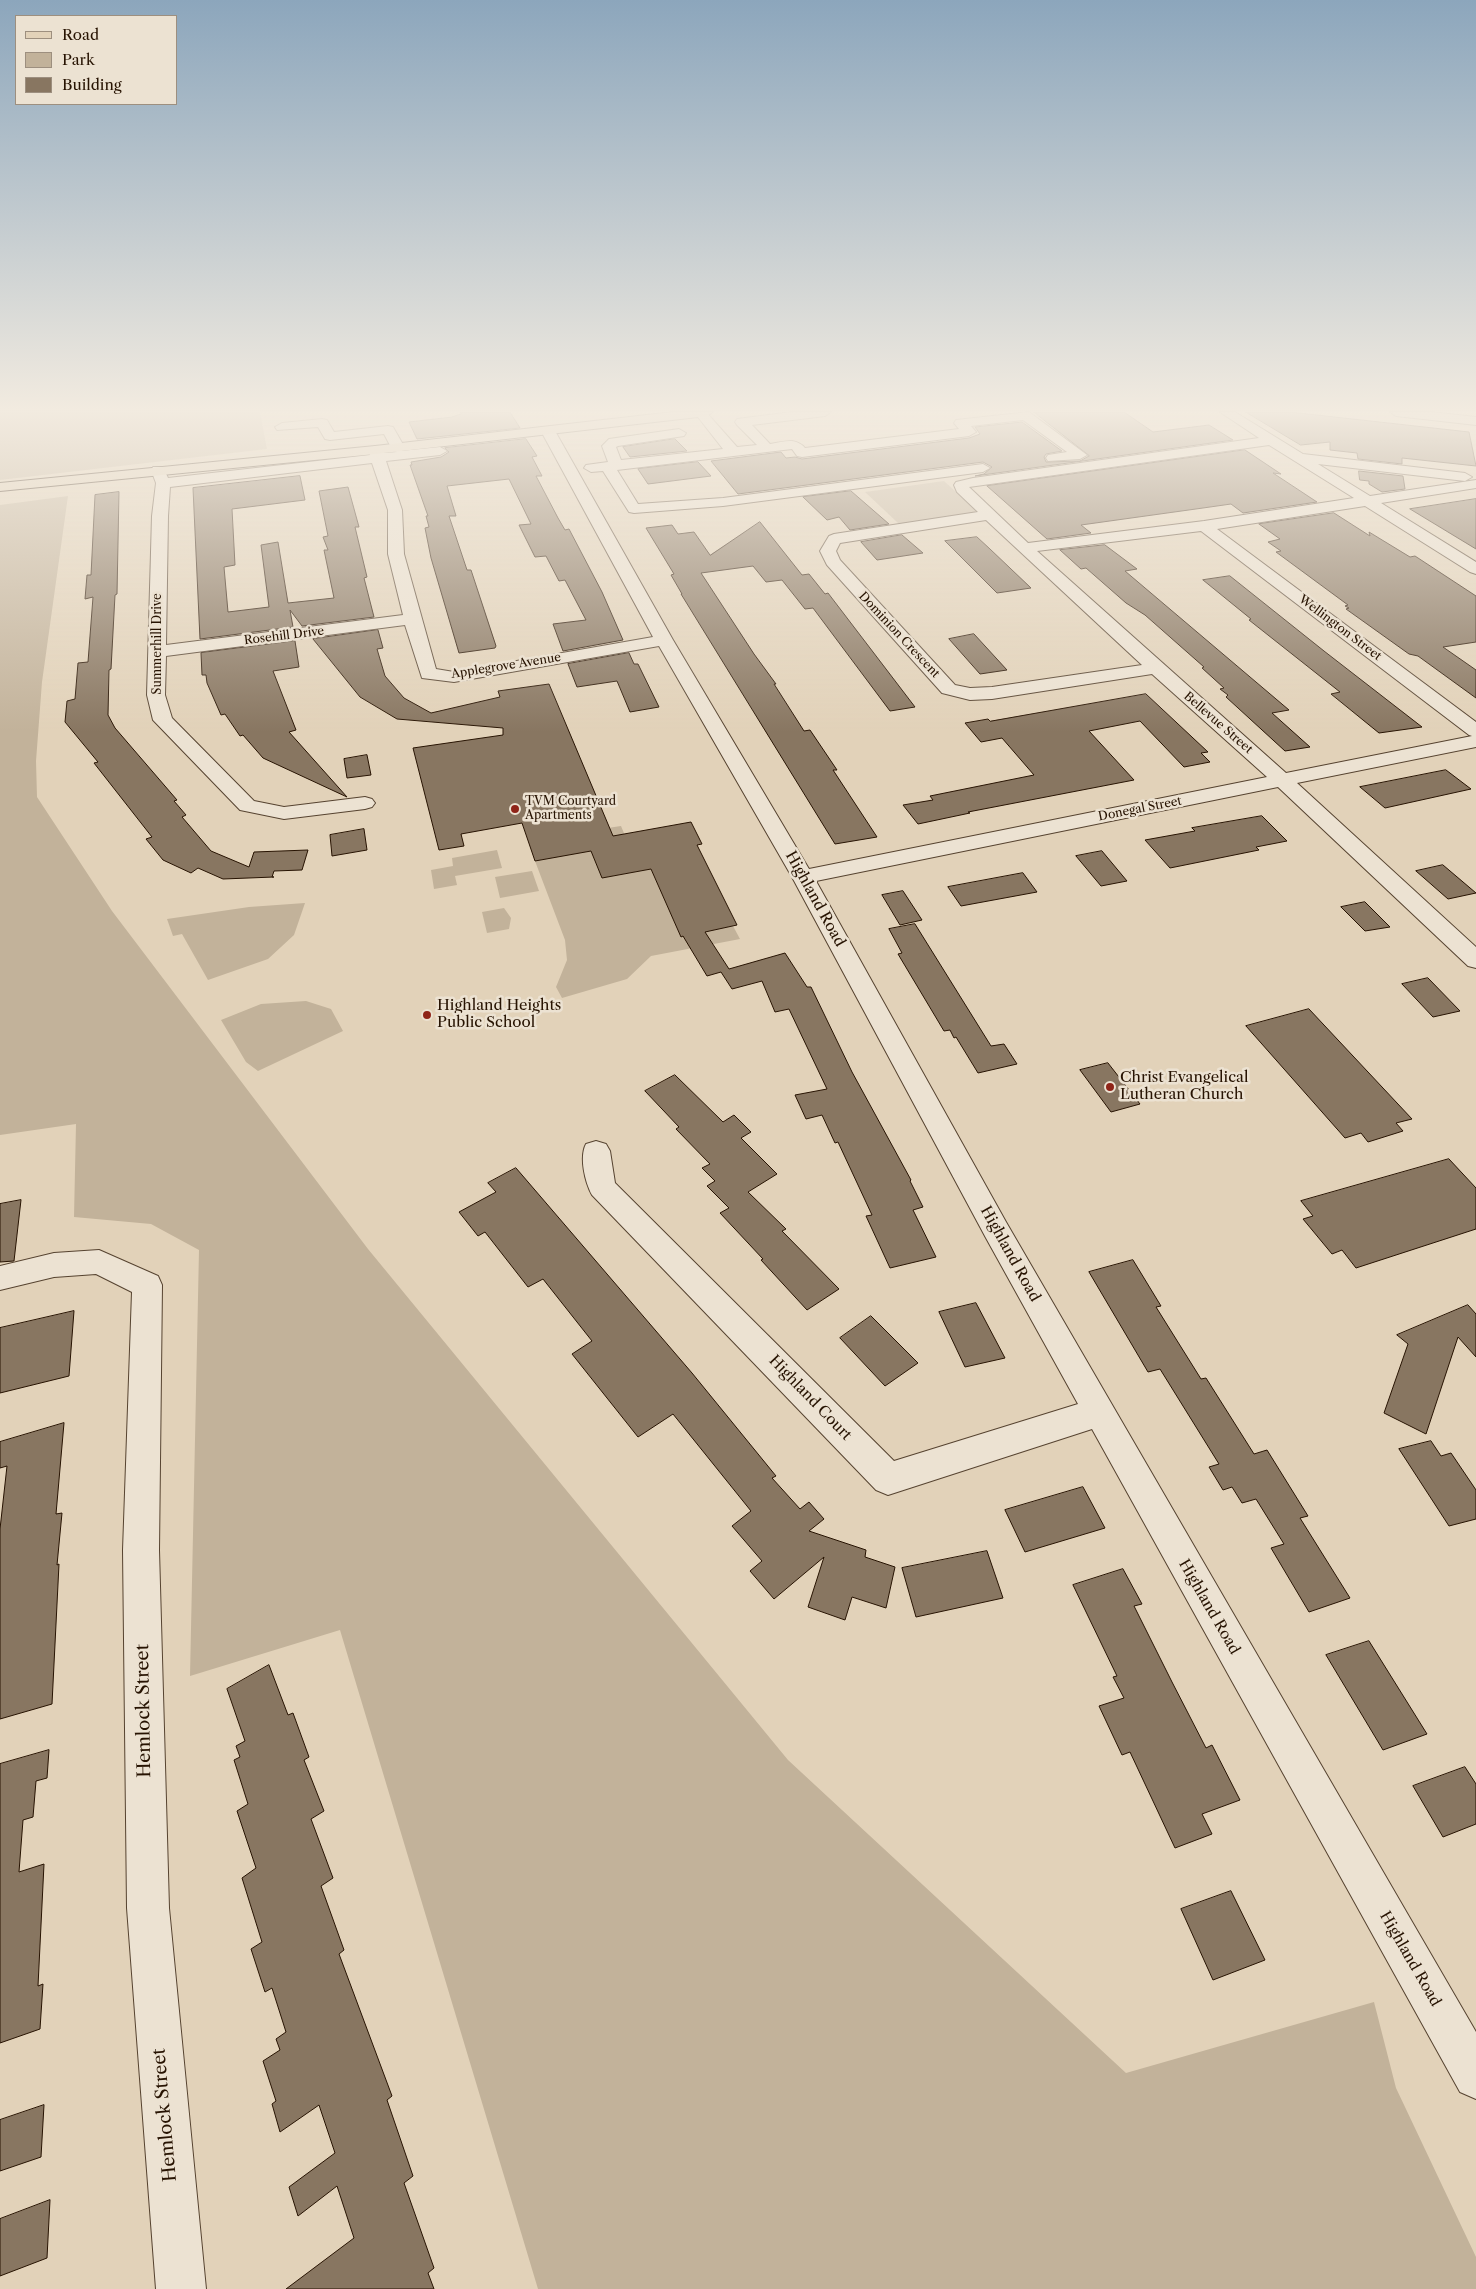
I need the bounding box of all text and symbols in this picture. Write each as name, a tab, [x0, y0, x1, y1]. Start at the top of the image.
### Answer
legend	[15, 15, 178, 105]
text: Road	[62, 25, 99, 44]
text: Park	[62, 50, 95, 69]
text: Building	[62, 75, 122, 94]
street label: Dominion Crescent	[856, 589, 942, 681]
street label: Wellington Street	[1296, 592, 1384, 664]
street label: Summerhill Drive	[151, 593, 165, 695]
street label: Rosehill Drive	[243, 624, 325, 648]
street label: Applegrove Avenue	[450, 650, 562, 682]
street label: Bellevue Street	[1181, 689, 1255, 757]
street label: Donegal Street	[1097, 794, 1183, 824]
place label: TVM Courtyard Apartments	[525, 795, 616, 823]
marker: TVM Courtyard Apartments	[509, 803, 521, 815]
street label: Highland Road	[781, 848, 849, 950]
place label: Highland Heights Public School	[437, 997, 561, 1032]
marker: Highland Heights Public School	[421, 1009, 433, 1021]
place label: Christ Evangelical Lutheran Church	[1120, 1069, 1248, 1104]
marker: Christ Evangelical Lutheran Church	[1104, 1081, 1116, 1093]
street label: Highland Road	[976, 1203, 1044, 1305]
street label: Highland Court	[765, 1352, 855, 1444]
street label: Highland Road	[1175, 1556, 1243, 1658]
street label: Hemlock Street	[132, 1644, 156, 1778]
street label: Highland Road	[1376, 1908, 1444, 2010]
street label: Hemlock Street	[148, 2047, 182, 2183]

